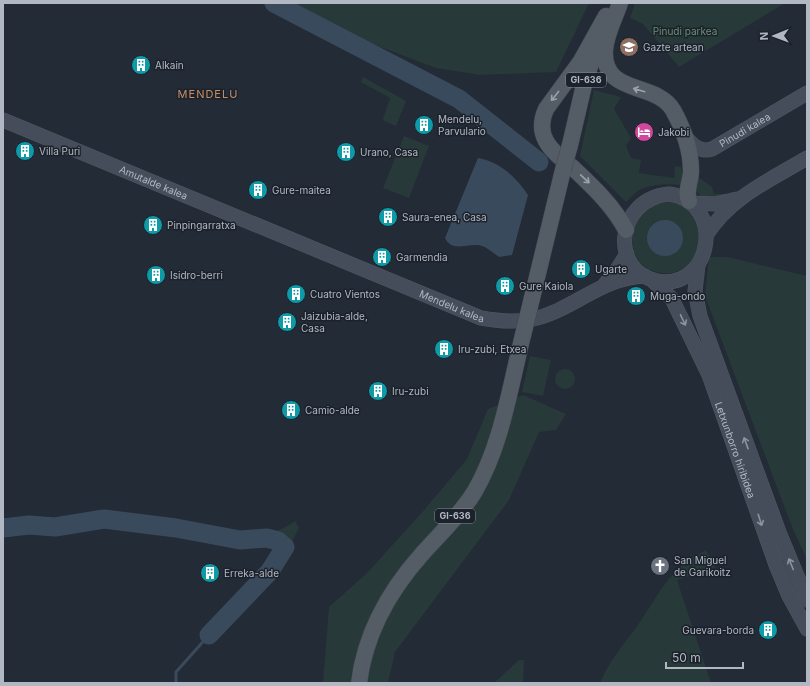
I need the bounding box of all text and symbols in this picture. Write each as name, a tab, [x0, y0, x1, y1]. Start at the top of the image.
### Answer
north arrow	[754, 16, 794, 56]
park label: Pinudi parkea	[653, 25, 717, 37]
text: N	[757, 32, 771, 40]
school or university icon: Gazte artean	[618, 36, 640, 58]
place label: Gazte artean	[643, 41, 704, 53]
building icon: Alkain	[130, 54, 152, 76]
place label: Alkain	[155, 59, 184, 71]
road number: GI-636	[566, 73, 606, 87]
one-way arrow	[633, 86, 646, 93]
district label: MENDELU	[178, 87, 238, 101]
one-way arrow	[551, 90, 560, 101]
street label: Pinudi kalea	[717, 110, 772, 149]
place label: Mendelu, Parvulario	[438, 113, 486, 137]
building icon: Mendelu, Parvulario	[413, 114, 435, 136]
hotel icon: Jakobi	[633, 121, 655, 143]
place label: Jakobi	[658, 126, 689, 138]
building icon: Villa Puri	[14, 140, 36, 162]
building icon: Urano, Casa	[335, 141, 357, 163]
place label: Villa Puri	[39, 145, 80, 157]
place label: Urano, Casa	[360, 146, 418, 158]
street label: Amutalde kalea	[118, 163, 190, 202]
one-way arrow	[579, 174, 589, 183]
building icon: Gure-maitea	[247, 179, 269, 201]
place label: Gure-maitea	[272, 184, 331, 196]
building icon: Saura-enea, Casa	[377, 206, 399, 228]
place label: Saura-enea, Casa	[402, 211, 487, 223]
building icon: Pinpingarratxa	[142, 214, 164, 236]
place label: Pinpingarratxa	[167, 219, 236, 231]
building icon: Garmendia	[371, 246, 393, 268]
place label: Garmendia	[396, 251, 448, 263]
building icon: Ugarte	[570, 258, 592, 280]
place label: Ugarte	[595, 263, 627, 275]
building icon: Isidro-berri	[145, 264, 167, 286]
place label: Isidro-berri	[170, 269, 223, 281]
building icon: Gure Kaiola	[494, 275, 516, 297]
place label: Gure Kaiola	[519, 280, 573, 292]
building icon: Cuatro Vientos	[285, 283, 307, 305]
building icon: Muga-ondo	[625, 285, 647, 307]
street label: Mendelu kalea	[418, 287, 485, 324]
place label: Cuatro Vientos	[310, 288, 380, 300]
place label: Muga-ondo	[650, 290, 705, 302]
place label: Jaizubia-alde, Casa	[301, 310, 368, 334]
building icon: Jaizubia-alde, Casa	[276, 311, 298, 333]
one-way arrow	[680, 314, 687, 326]
building icon: Iru-zubi, Etxea	[433, 338, 455, 360]
place label: Iru-zubi, Etxea	[458, 343, 526, 355]
building icon: Iru-zubi	[367, 380, 389, 402]
place label: Iru-zubi	[392, 385, 429, 397]
building icon: Camio-alde	[280, 399, 302, 421]
street label: Letxunborro hiribidea	[713, 400, 758, 500]
place label: Camio-alde	[305, 404, 360, 416]
one-way arrow	[742, 437, 750, 449]
road number: GI-636	[435, 509, 475, 523]
one-way arrow	[757, 513, 764, 526]
place label: San Miguel de Garikoitz	[674, 554, 731, 578]
church icon: San Miguel de Garikoitz	[649, 555, 671, 577]
one-way arrow	[787, 559, 795, 571]
building icon: Erreka-alde	[199, 562, 221, 584]
place label: Erreka-alde	[224, 567, 279, 579]
building icon: Guevara-borda	[757, 619, 779, 641]
place label: Guevara-borda	[682, 624, 754, 636]
scale bar	[666, 644, 743, 670]
text: 50 m	[672, 650, 701, 665]

